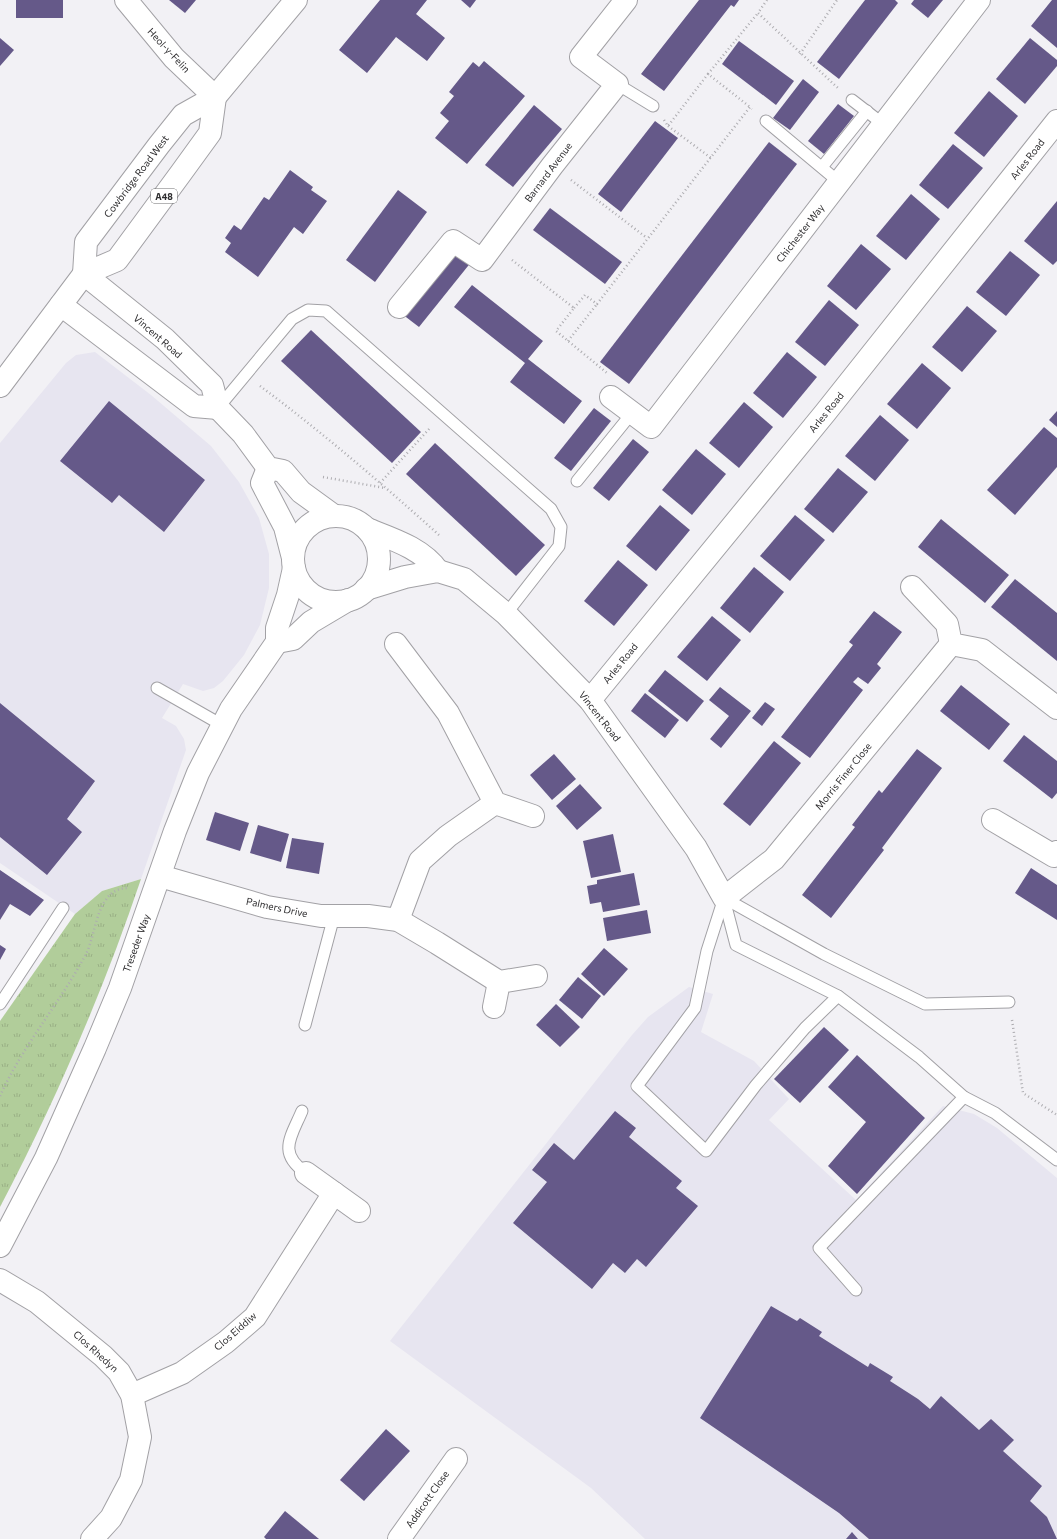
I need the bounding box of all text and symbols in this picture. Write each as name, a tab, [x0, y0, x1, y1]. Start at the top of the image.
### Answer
street label: Heol-y-Felin	[145, 25, 193, 75]
street label: Cowbridge Road West	[101, 132, 171, 220]
street label: Arles Road	[1007, 136, 1047, 182]
street label: Barnard Avenue	[522, 140, 574, 204]
road number: A48	[151, 189, 177, 203]
street label: Chichester Way	[773, 201, 827, 265]
street label: Vincent Road	[131, 312, 185, 361]
street label: Arles Road	[806, 389, 846, 435]
street label: Arles Road	[600, 640, 640, 686]
street label: Vincent Road	[577, 688, 623, 744]
street label: Morris Finer Close	[812, 740, 874, 812]
street label: Palmers Drive	[245, 895, 309, 919]
street label: Treseder Way	[120, 912, 152, 974]
street label: Clos Eiddiw	[211, 1309, 259, 1353]
street label: Clos Rhedyn	[71, 1328, 121, 1374]
street label: Addicott Close	[403, 1468, 451, 1530]

